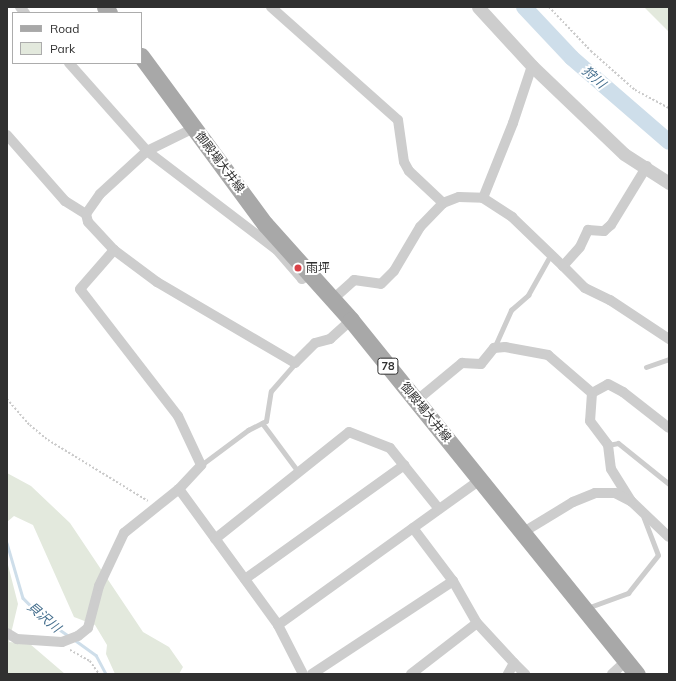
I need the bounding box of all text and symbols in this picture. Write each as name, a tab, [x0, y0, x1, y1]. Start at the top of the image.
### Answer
legend	[12, 12, 142, 64]
text: Road	[50, 21, 79, 36]
text: Park	[50, 41, 75, 56]
water label: 狩川	[579, 63, 609, 91]
street label: 御殿場大井線	[193, 129, 247, 195]
place label: 雨坪	[306, 261, 330, 275]
marker: 雨坪	[293, 263, 303, 273]
road number: 78	[377, 357, 399, 375]
street label: 御殿場大井線	[398, 379, 454, 445]
water label: 貝沢川	[24, 598, 64, 636]

